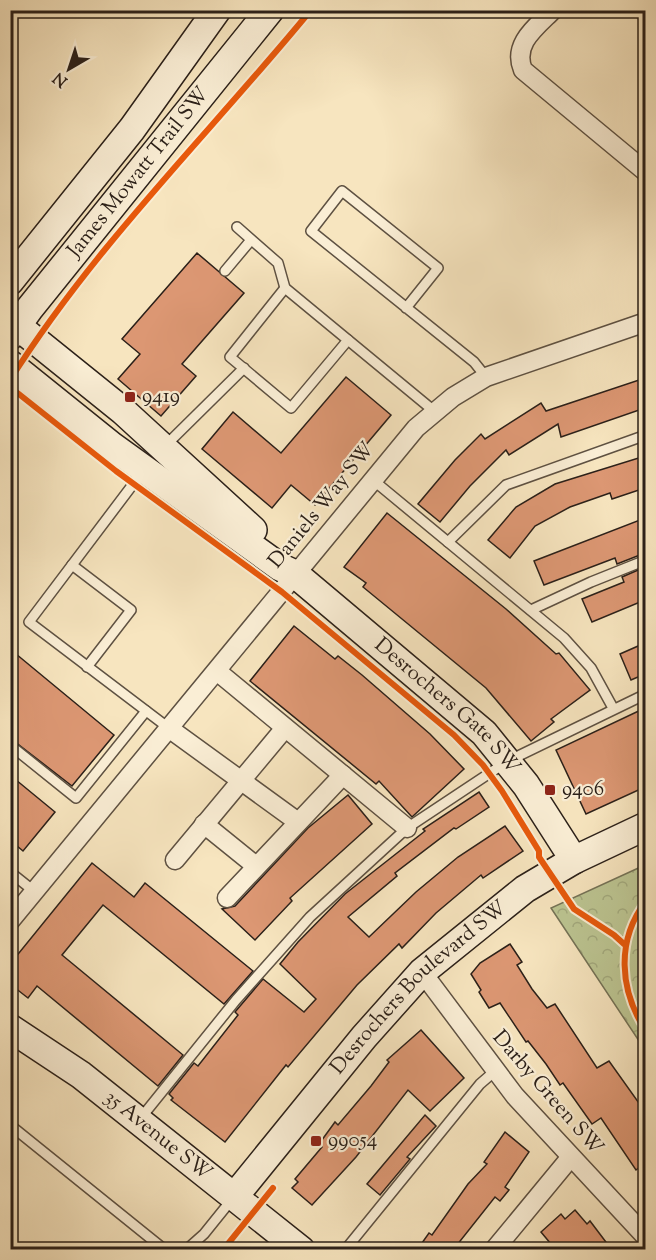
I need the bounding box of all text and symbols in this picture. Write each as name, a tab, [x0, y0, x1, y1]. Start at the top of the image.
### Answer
north arrow	[39, 39, 99, 99]
text: N	[49, 66, 73, 92]
street label: James Mowatt Trail SW	[60, 81, 217, 265]
place label: 9419	[142, 382, 180, 412]
marker: 9419	[123, 390, 137, 404]
street label: Daniels Way SW	[262, 436, 382, 576]
street label: Desrochers Gate SW	[367, 631, 527, 781]
place label: 9406	[562, 775, 604, 805]
marker: 9406	[543, 783, 557, 797]
street label: Desrochers Boulevard SW	[324, 894, 514, 1082]
street label: Darby Green SW	[484, 1024, 610, 1162]
street label: 35 Avenue SW	[97, 1084, 218, 1188]
place label: 99054	[328, 1126, 377, 1156]
marker: 99054	[309, 1134, 323, 1148]

